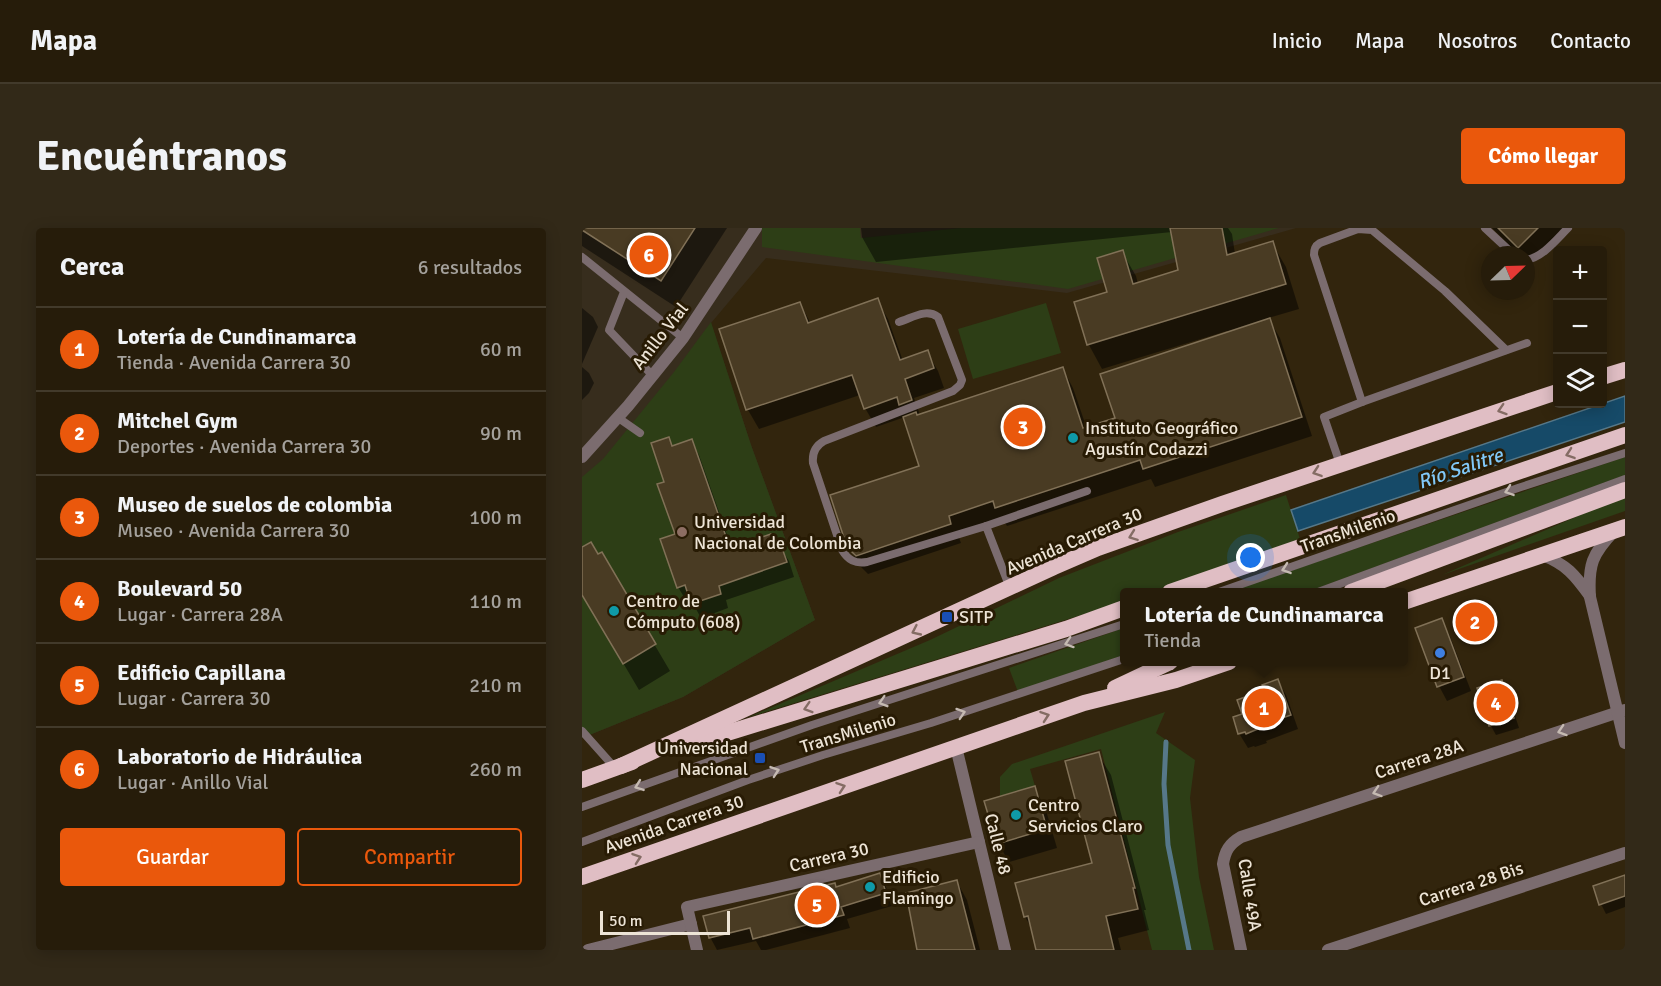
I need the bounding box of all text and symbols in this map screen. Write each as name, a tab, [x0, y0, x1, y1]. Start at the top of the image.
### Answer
text: Mapa	[30, 24, 97, 58]
text: Inicio	[1272, 28, 1322, 54]
text: Mapa	[1355, 28, 1404, 54]
text: Nosotros	[1437, 28, 1517, 54]
text: Contacto	[1550, 28, 1631, 54]
button: Cómo llegar	[1461, 128, 1625, 184]
text: Encuéntranos	[36, 131, 287, 182]
pin: 6	[630, 232, 668, 278]
north arrow	[1481, 246, 1535, 300]
map controls	[1553, 246, 1607, 408]
button: +	[1553, 246, 1607, 300]
text: Cerca	[60, 251, 124, 283]
text: 6 resultados	[418, 255, 522, 280]
street label: Anillo Vial	[627, 298, 693, 374]
button: −	[1553, 300, 1607, 354]
text: Lotería de Cundinamarca	[117, 323, 357, 350]
text: 1	[74, 337, 85, 362]
text: 60 m	[480, 337, 522, 362]
text: Tienda · Avenida Carrera 30	[117, 350, 351, 375]
button: layers	[1553, 354, 1607, 408]
one-way arrow	[1497, 403, 1508, 416]
pin: 3	[1004, 404, 1042, 450]
text: Mitchel Gym	[117, 407, 238, 434]
place label: Instituto Geográfico Agustín Codazzi	[1085, 417, 1238, 460]
text: 2	[74, 421, 85, 446]
text: 90 m	[480, 421, 522, 446]
marker: Instituto Geográfico Agustín Codazzi	[1066, 431, 1080, 445]
text: Deportes · Avenida Carrera 30	[117, 434, 371, 459]
water label: Río Salitre	[1414, 442, 1507, 495]
one-way arrow	[1565, 447, 1576, 460]
one-way arrow	[1312, 464, 1323, 477]
one-way arrow	[1505, 483, 1515, 496]
text: Museo de suelos de colombia	[117, 491, 392, 518]
street label: Avenida Carrera 30	[1003, 502, 1145, 580]
text: 3	[74, 505, 85, 530]
text: 100 m	[469, 505, 522, 530]
street label: TransMilenio	[1298, 505, 1398, 557]
place label: Universidad Nacional de Colombia	[694, 511, 861, 554]
text: Museo · Avenida Carrera 30	[117, 518, 350, 543]
marker: Universidad Nacional de Colombia	[675, 525, 689, 539]
one-way arrow	[1128, 529, 1139, 541]
your location	[1236, 543, 1265, 572]
one-way arrow	[1281, 562, 1292, 574]
text: Boulevard 50	[117, 575, 242, 602]
popup	[1120, 588, 1408, 666]
text: 4	[74, 589, 85, 614]
text: 110 m	[469, 589, 522, 614]
place label: Centro de Cómputo (608)	[626, 590, 740, 633]
pin: 2	[1456, 600, 1494, 644]
text: Lotería de Cundinamarca	[1144, 601, 1384, 628]
text: Lugar · Carrera 28A	[117, 602, 283, 627]
marker: Centro de Cómputo (608)	[607, 604, 621, 618]
place label: SITP	[959, 606, 993, 628]
marker: SITP	[940, 610, 954, 624]
one-way arrow	[911, 624, 922, 636]
text: Tienda	[1144, 628, 1201, 653]
one-way arrow	[1064, 636, 1075, 648]
marker: D1	[1433, 646, 1447, 660]
text: Edificio Capillana	[117, 659, 286, 686]
place label: D1	[1429, 662, 1451, 684]
text: 5	[74, 673, 85, 698]
text: 210 m	[469, 673, 522, 698]
pin: 4	[1476, 680, 1516, 726]
text: Lugar · Carrera 30	[117, 686, 271, 711]
pin: 1	[1244, 686, 1284, 730]
one-way arrow	[878, 695, 889, 708]
one-way arrow	[803, 701, 814, 713]
street label: TransMilenio	[797, 708, 899, 758]
one-way arrow	[955, 708, 966, 720]
one-way arrow	[1039, 711, 1050, 724]
one-way arrow	[1557, 724, 1568, 736]
street label: Carrera 28A	[1372, 734, 1466, 784]
place label: Universidad Nacional	[657, 737, 748, 780]
text: Laboratorio de Hidráulica	[117, 743, 362, 770]
marker: Universidad Nacional	[753, 751, 767, 765]
text: 6	[74, 757, 85, 782]
text: 260 m	[469, 757, 522, 782]
one-way arrow	[769, 766, 780, 779]
text: Lugar · Anillo Vial	[117, 770, 268, 795]
one-way arrow	[634, 779, 645, 792]
one-way arrow	[835, 782, 846, 794]
one-way arrow	[1372, 785, 1383, 797]
street label: Avenida Carrera 30	[601, 790, 747, 858]
place label: Centro Servicios Claro	[1028, 794, 1143, 837]
marker: Centro Servicios Claro	[1009, 808, 1023, 822]
street label: Calle 48	[980, 811, 1016, 877]
button: Guardar	[60, 828, 285, 886]
button: Compartir	[297, 828, 522, 886]
street label: Carrera 30	[787, 837, 871, 877]
one-way arrow	[631, 852, 642, 865]
street label: Calle 49A	[1233, 857, 1267, 933]
street label: Carrera 28 Bis	[1416, 857, 1526, 911]
place label: Edificio Flamingo	[882, 866, 954, 909]
marker: Edificio Flamingo	[863, 880, 877, 894]
pin: 5	[798, 882, 836, 928]
scale bar	[600, 908, 730, 936]
text: 50 m	[609, 911, 643, 931]

